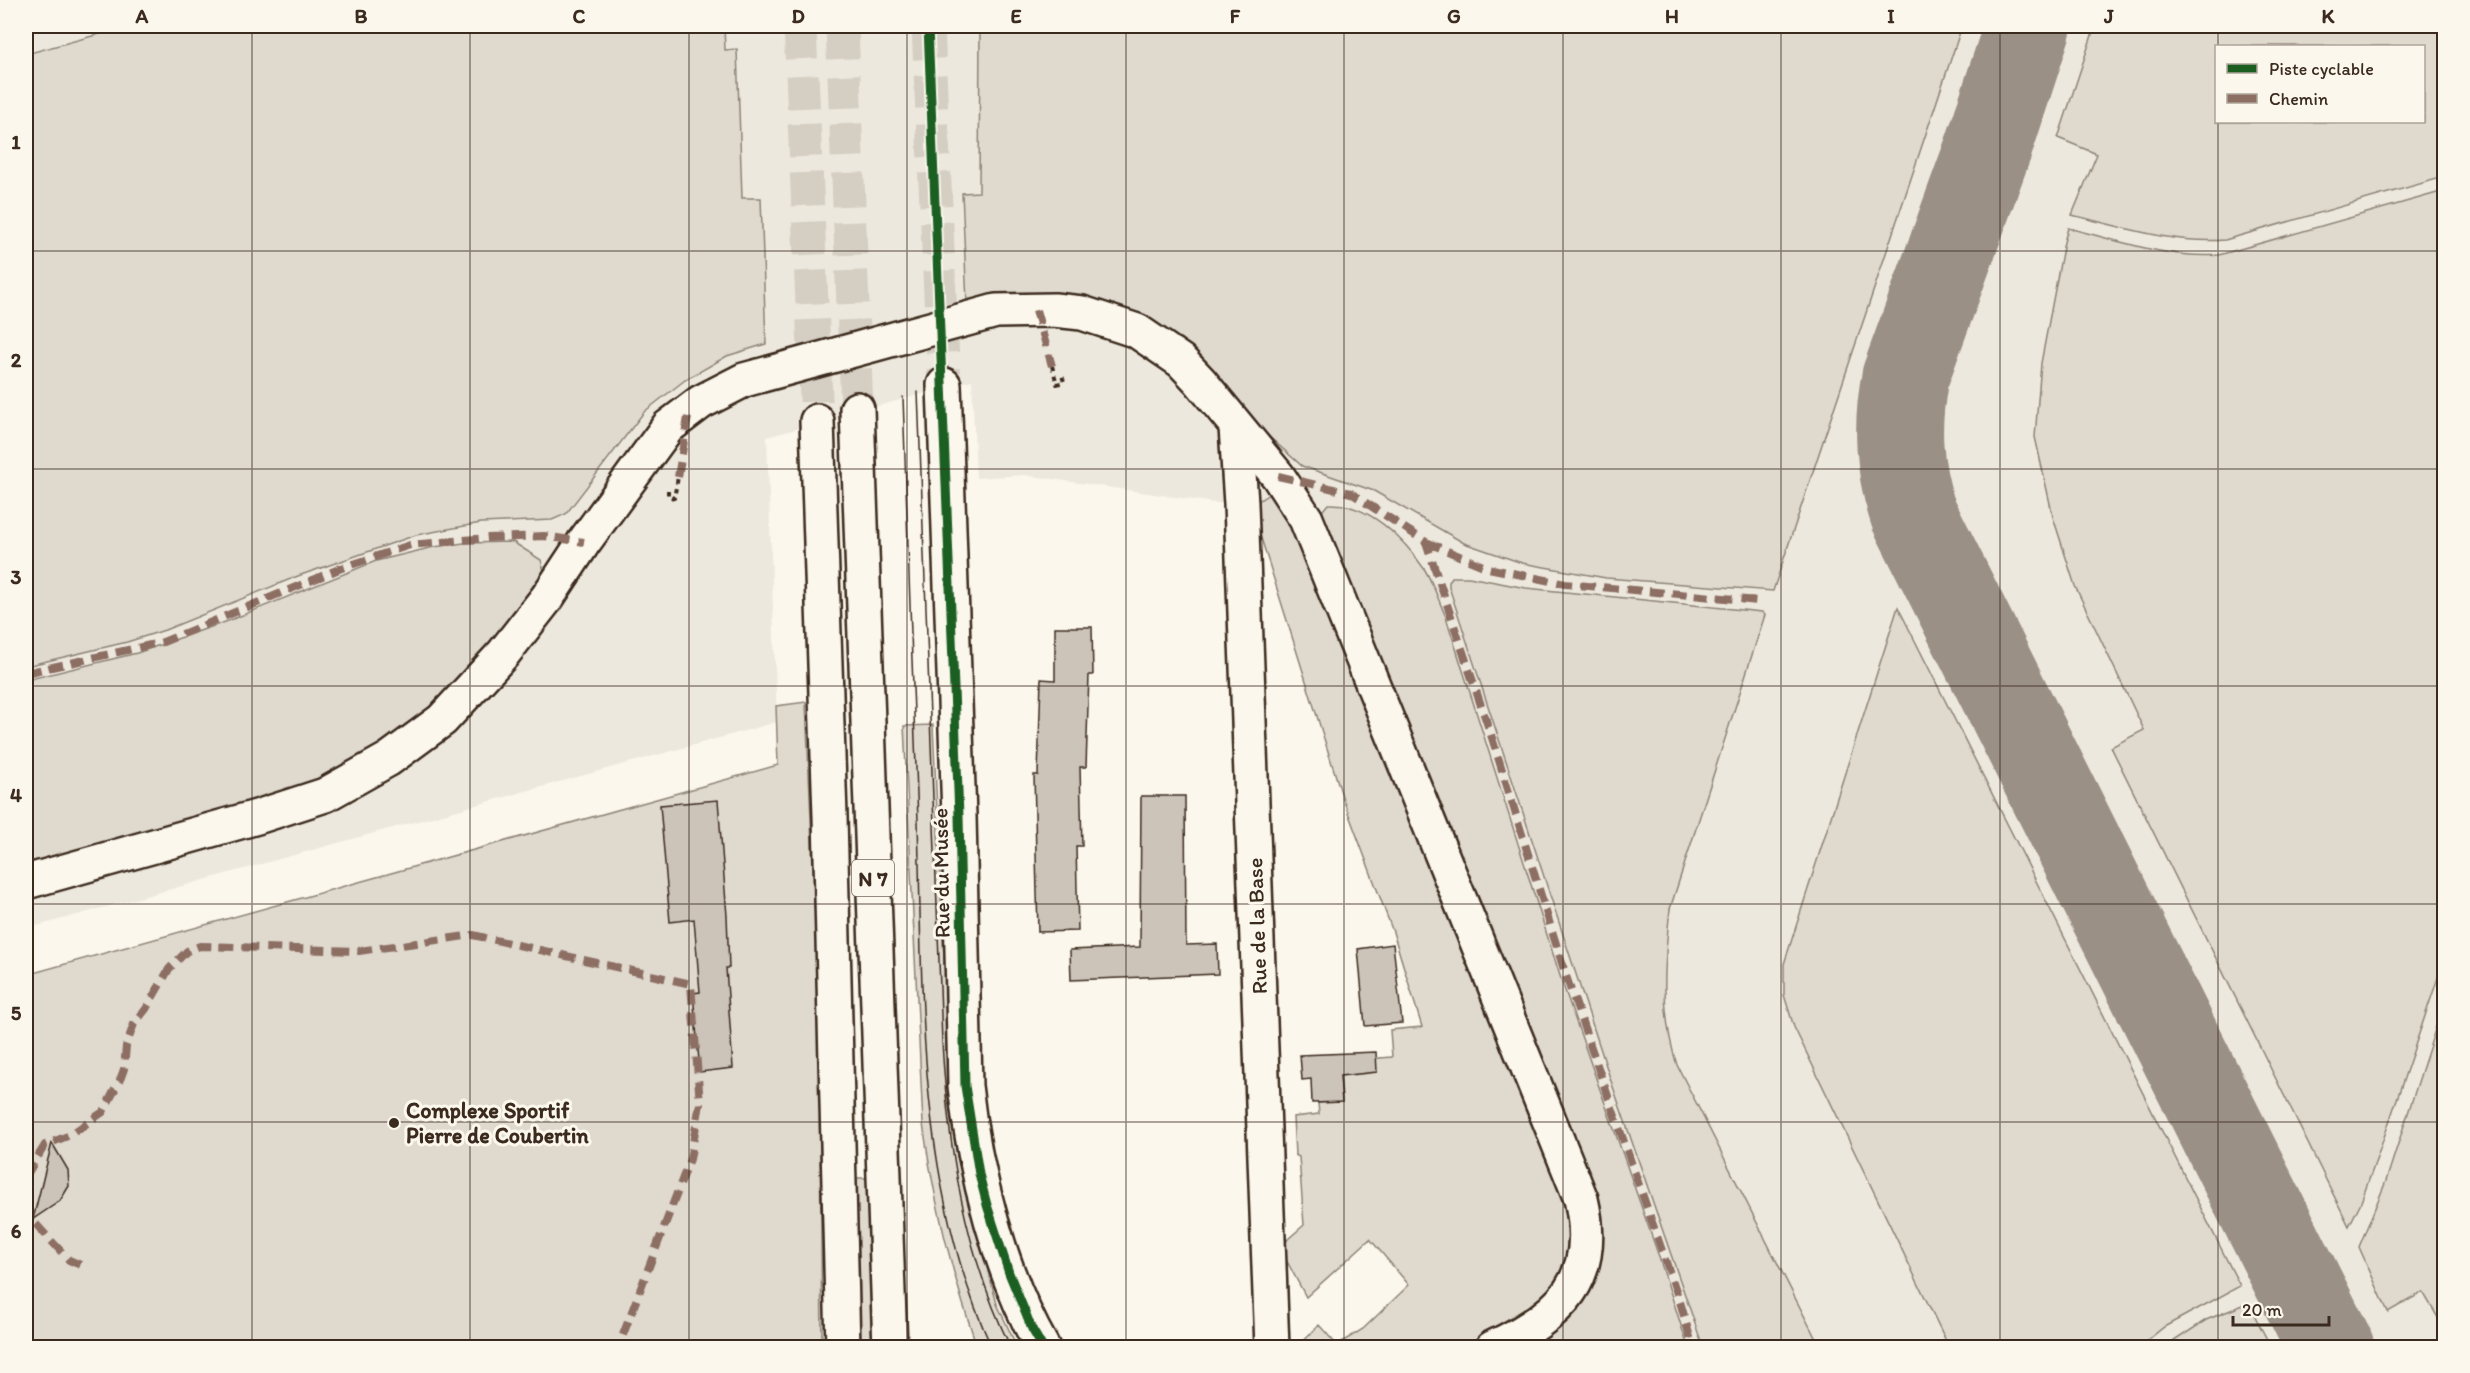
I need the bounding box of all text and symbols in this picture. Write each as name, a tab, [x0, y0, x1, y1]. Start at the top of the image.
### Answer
text: A	[135, 4, 149, 28]
text: B	[355, 4, 368, 28]
text: C	[573, 4, 586, 28]
text: D	[791, 4, 805, 28]
text: E	[1010, 4, 1022, 28]
text: F	[1230, 4, 1241, 28]
text: G	[1447, 4, 1461, 28]
text: H	[1665, 4, 1679, 28]
text: I	[1887, 4, 1895, 28]
text: J	[2103, 4, 2114, 28]
text: K	[2322, 4, 2336, 28]
legend	[2215, 45, 2425, 123]
text: Piste cyclable	[2269, 58, 2374, 80]
text: Chemin	[2269, 88, 2328, 110]
text: 1	[11, 130, 21, 154]
text: 2	[11, 348, 22, 372]
text: 3	[11, 565, 22, 589]
text: 4	[10, 783, 22, 807]
street label: Rue du Musée	[926, 808, 956, 938]
street label: Rue de la Base	[1241, 857, 1273, 995]
road number: N 7	[852, 860, 894, 896]
text: 5	[11, 1001, 22, 1025]
place label: Complexe Sportif Pierre de Coubertin	[406, 1097, 589, 1149]
marker: Complexe Sportif Pierre de Coubertin	[387, 1116, 401, 1130]
text: 6	[11, 1219, 22, 1243]
scale bar	[2233, 1289, 2329, 1327]
text: 20 m	[2242, 1299, 2282, 1321]

